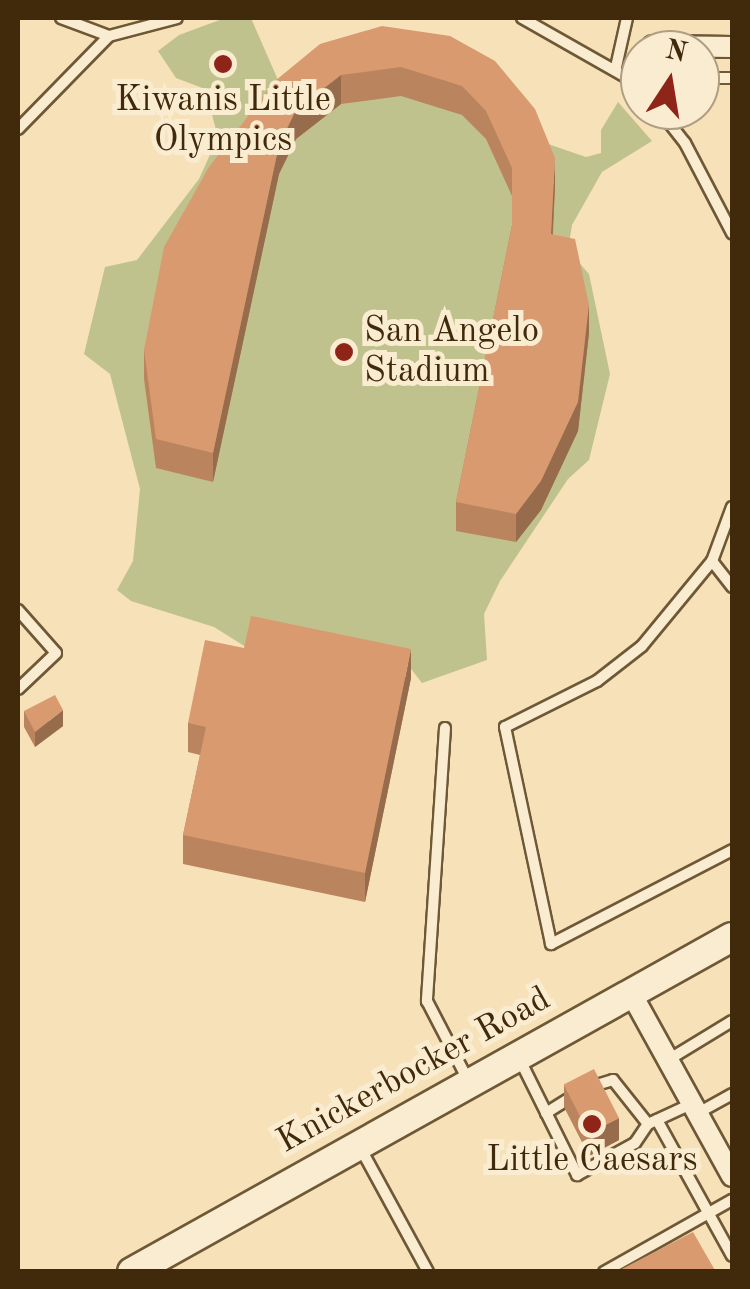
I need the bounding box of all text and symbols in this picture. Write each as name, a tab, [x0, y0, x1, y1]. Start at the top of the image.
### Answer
north arrow	[620, 30, 720, 130]
text: N	[662, 37, 689, 69]
marker: Kiwanis Little Olympics	[212, 53, 234, 75]
place label: Kiwanis Little Olympics	[115, 80, 331, 162]
place label: San Angelo Stadium	[364, 311, 539, 393]
marker: San Angelo Stadium	[333, 341, 355, 363]
street label: Knickerbocker Road	[270, 979, 558, 1163]
marker: Little Caesars	[581, 1113, 603, 1135]
place label: Little Caesars	[486, 1140, 698, 1182]

